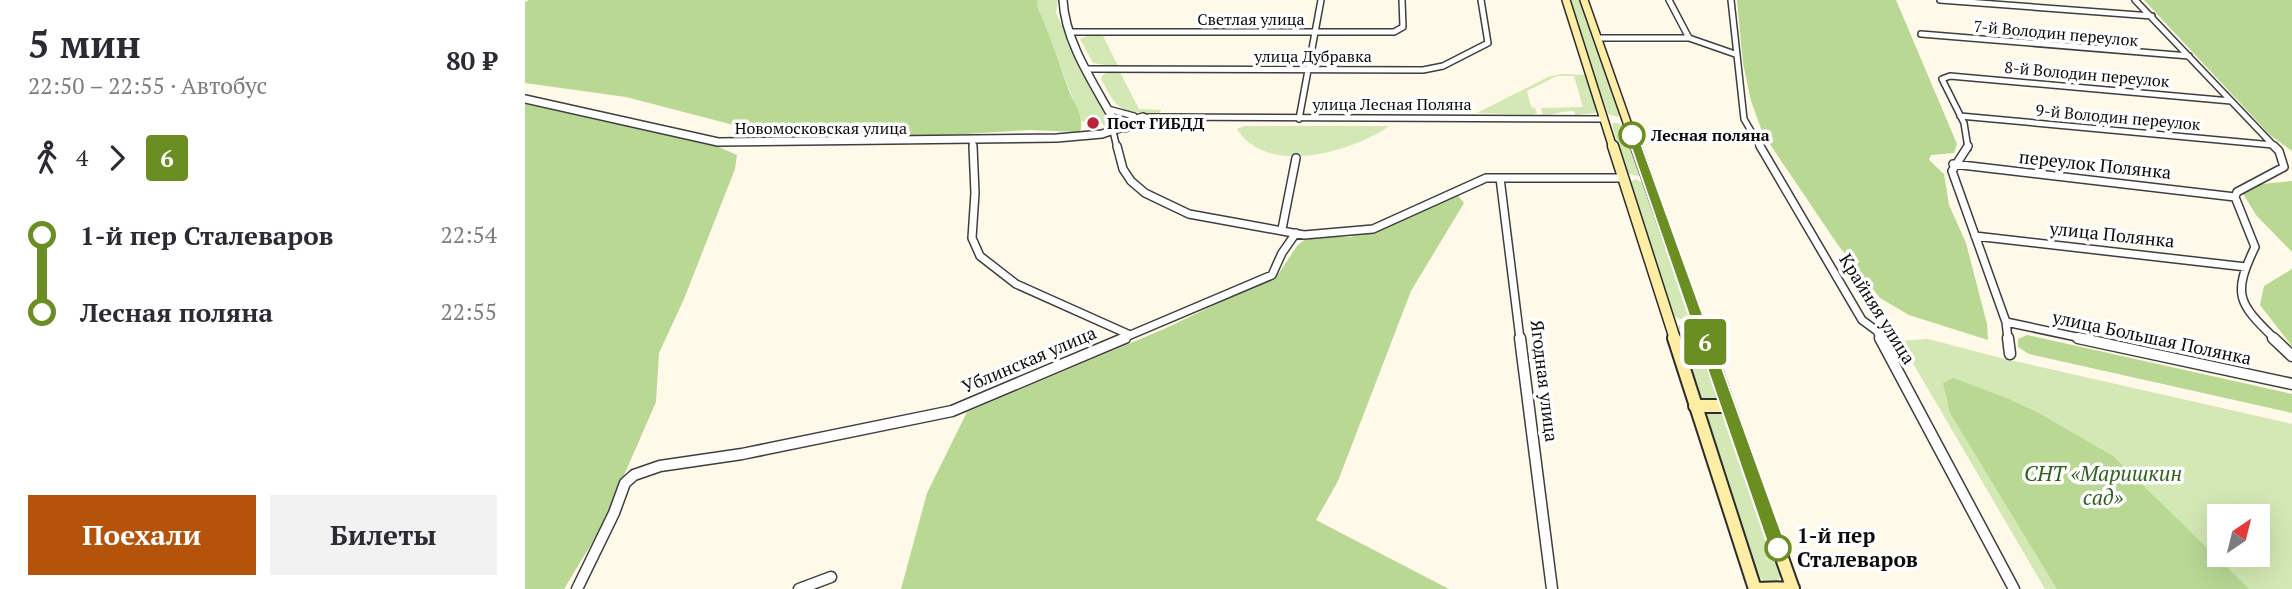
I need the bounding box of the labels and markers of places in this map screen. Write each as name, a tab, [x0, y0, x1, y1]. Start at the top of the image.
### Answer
place label: Пост ГИБДД	[1107, 112, 1205, 134]
marker: Пост ГИБДД	[1085, 115, 1101, 131]
marker: Лесная поляна	[1619, 122, 1645, 148]
place label: Лесная поляна	[1650, 124, 1770, 146]
place label: 1-й пер Сталеваров	[1797, 521, 1918, 573]
marker: 1-й пер Сталеваров	[1765, 535, 1791, 561]

